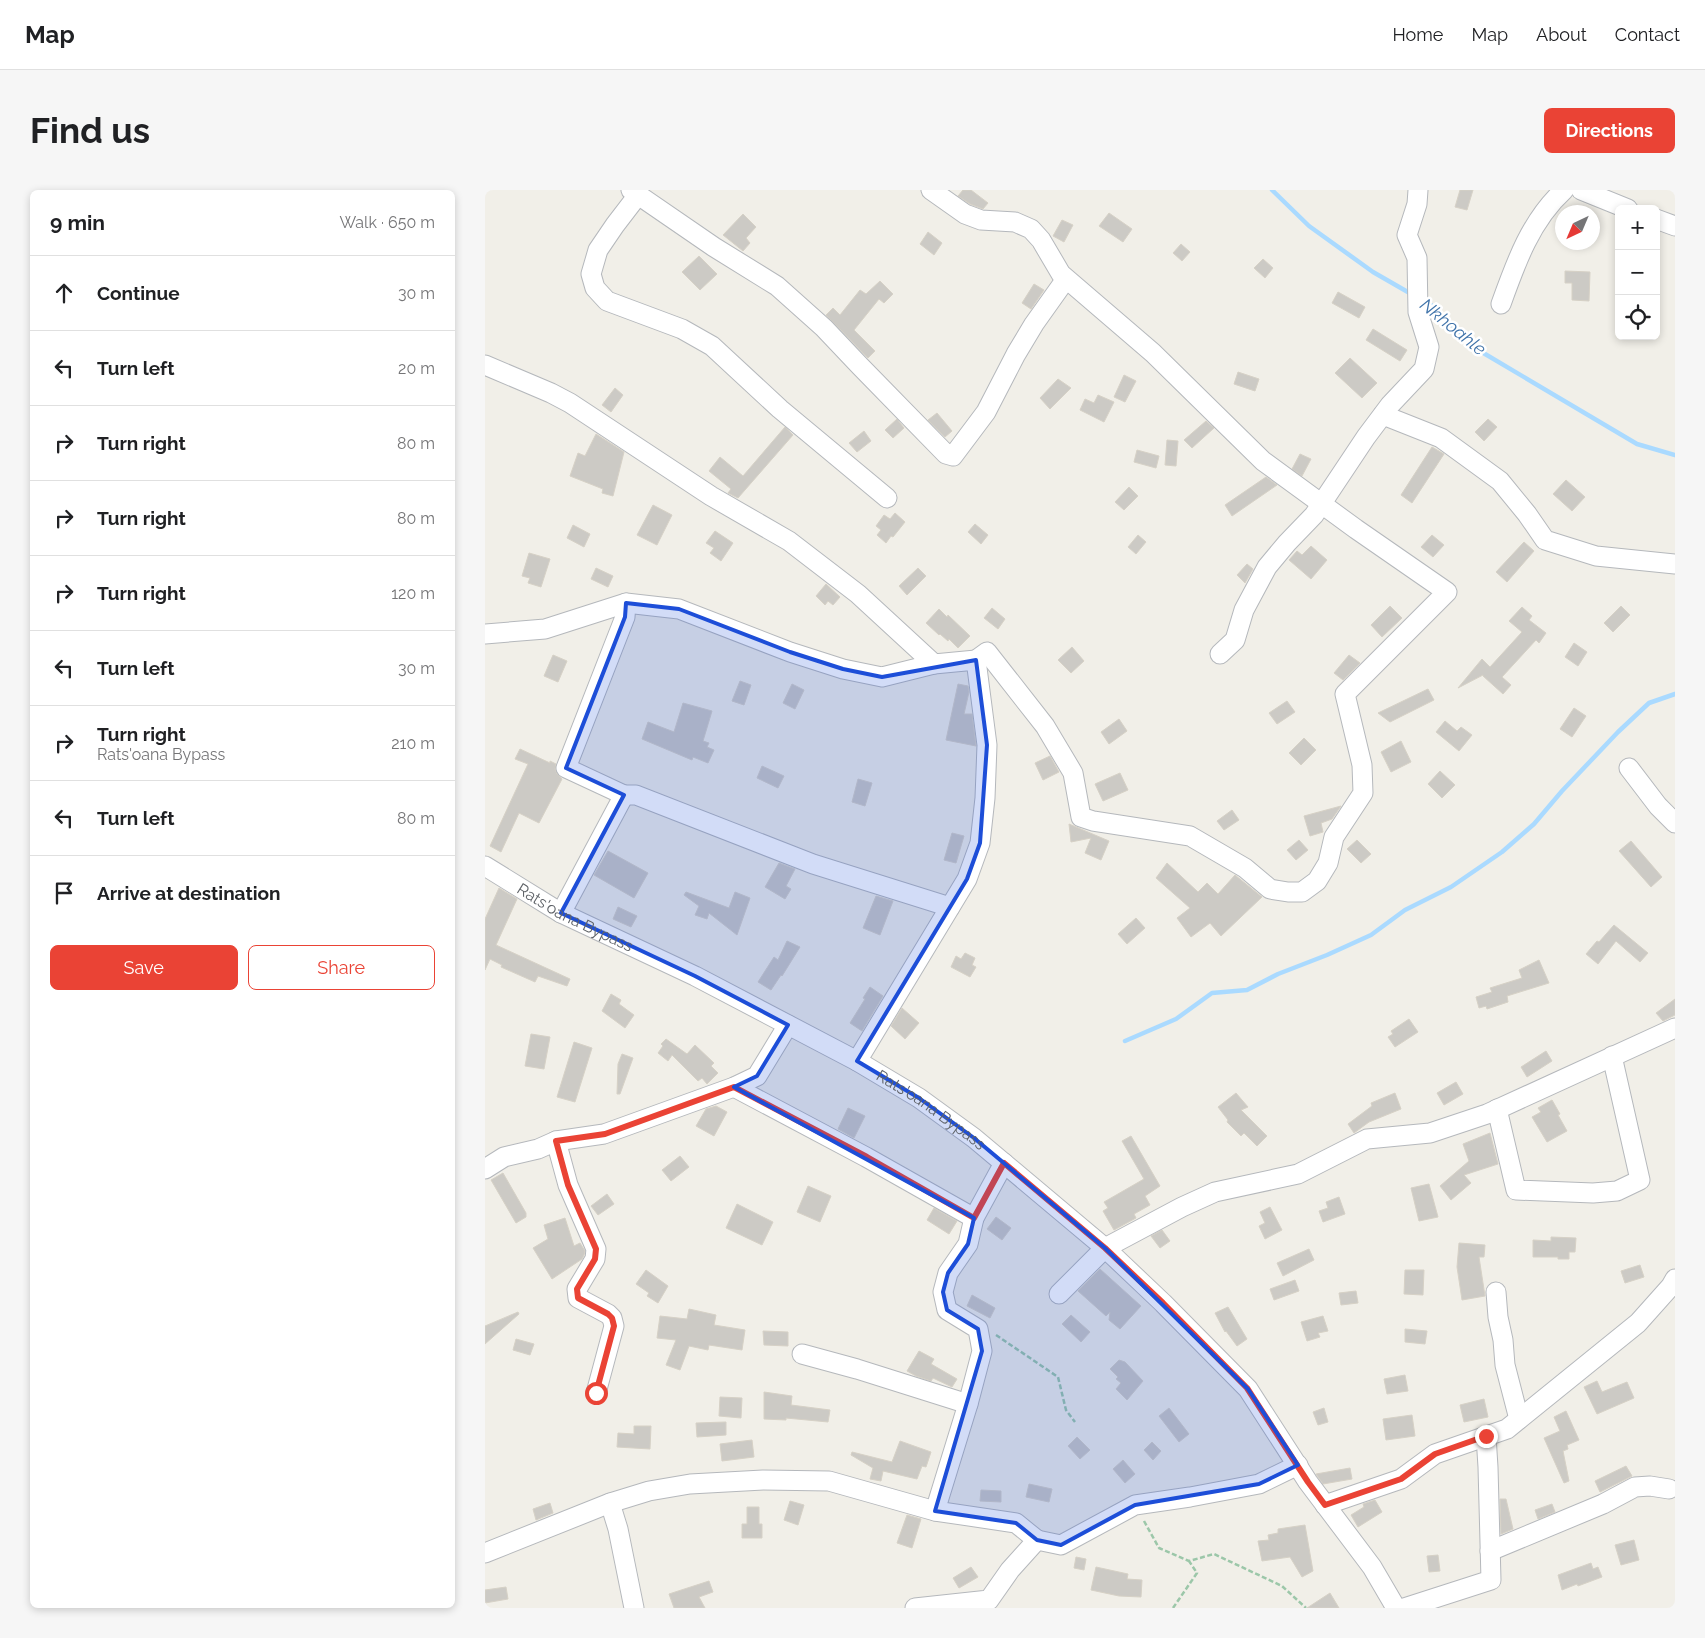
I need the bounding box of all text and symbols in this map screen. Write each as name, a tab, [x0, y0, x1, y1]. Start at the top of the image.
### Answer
text: Map	[25, 20, 75, 49]
text: Home	[1392, 24, 1443, 45]
text: Map	[1471, 24, 1508, 45]
text: About	[1536, 24, 1587, 45]
text: Contact	[1615, 24, 1680, 45]
button: Directions	[1544, 108, 1675, 153]
text: Find us	[30, 110, 150, 151]
north arrow	[1555, 205, 1600, 250]
map controls	[1615, 205, 1660, 340]
button: +	[1615, 205, 1660, 250]
text: 9 min	[50, 210, 105, 235]
text: Walk · 650 m	[339, 213, 435, 232]
button: −	[1615, 250, 1660, 295]
icon: ahead	[50, 279, 78, 307]
text: Continue	[97, 282, 180, 304]
text: 30 m	[398, 284, 435, 303]
water label: Nkhoahle	[1416, 294, 1491, 360]
button: locate	[1615, 295, 1660, 340]
icon: left	[50, 354, 78, 382]
text: Turn left	[97, 357, 174, 379]
text: 20 m	[398, 359, 435, 378]
icon: right	[50, 429, 78, 457]
text: Turn right	[97, 432, 186, 454]
text: 80 m	[397, 434, 435, 453]
icon: right	[50, 504, 78, 532]
text: Turn right	[97, 507, 186, 529]
text: 80 m	[397, 509, 435, 528]
icon: right	[50, 579, 78, 607]
text: Turn right	[97, 582, 186, 604]
text: 120 m	[391, 584, 435, 603]
icon: left	[50, 654, 78, 682]
text: Turn left	[97, 657, 174, 679]
text: 30 m	[398, 659, 435, 678]
text: Turn right	[97, 723, 186, 745]
icon: right	[50, 729, 78, 757]
text: 210 m	[391, 734, 435, 753]
text: Rats'oana Bypass	[97, 745, 225, 764]
icon: left	[50, 804, 78, 832]
text: Turn left	[97, 807, 174, 829]
text: 80 m	[397, 809, 435, 828]
icon: arrive	[50, 879, 78, 907]
street label: Rats'oana Bypass	[514, 879, 636, 956]
text: Arrive at destination	[97, 882, 281, 904]
button: Save	[50, 945, 238, 990]
button: Share	[248, 945, 435, 990]
street label: Rats'oana Bypass	[873, 1066, 990, 1154]
route start	[585, 1382, 608, 1405]
route end	[1475, 1425, 1498, 1448]

